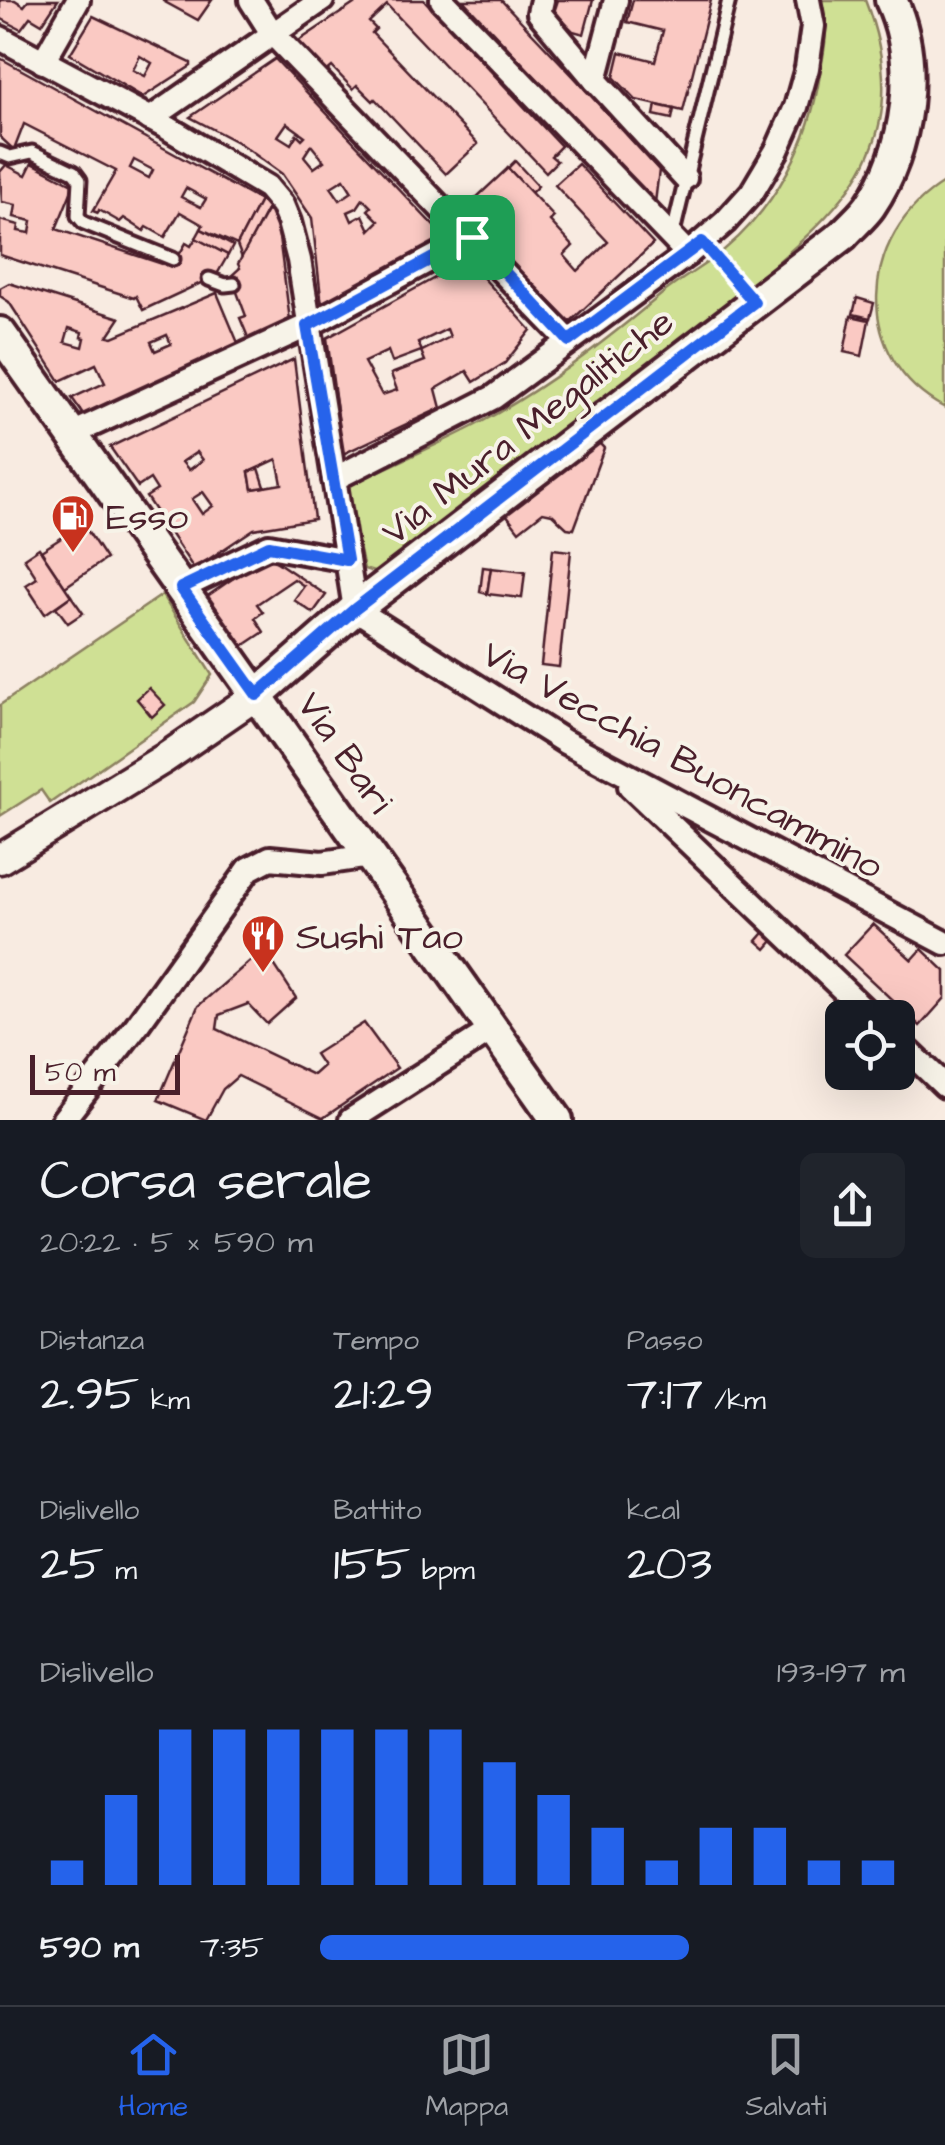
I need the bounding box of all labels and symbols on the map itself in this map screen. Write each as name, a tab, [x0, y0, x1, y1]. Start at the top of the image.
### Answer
pin	[430, 195, 515, 280]
street label: Via Mura Megalitiche	[371, 297, 685, 558]
place label: Esso	[106, 492, 188, 544]
fuel station icon: Esso	[50, 493, 96, 554]
street label: Via Vecchia Buoncammino	[472, 629, 892, 893]
street label: Via Bari	[284, 682, 405, 824]
place label: Sushi Tao	[296, 912, 463, 964]
restaurant icon: Sushi Tao	[240, 913, 286, 974]
scale bar	[30, 1050, 180, 1094]

